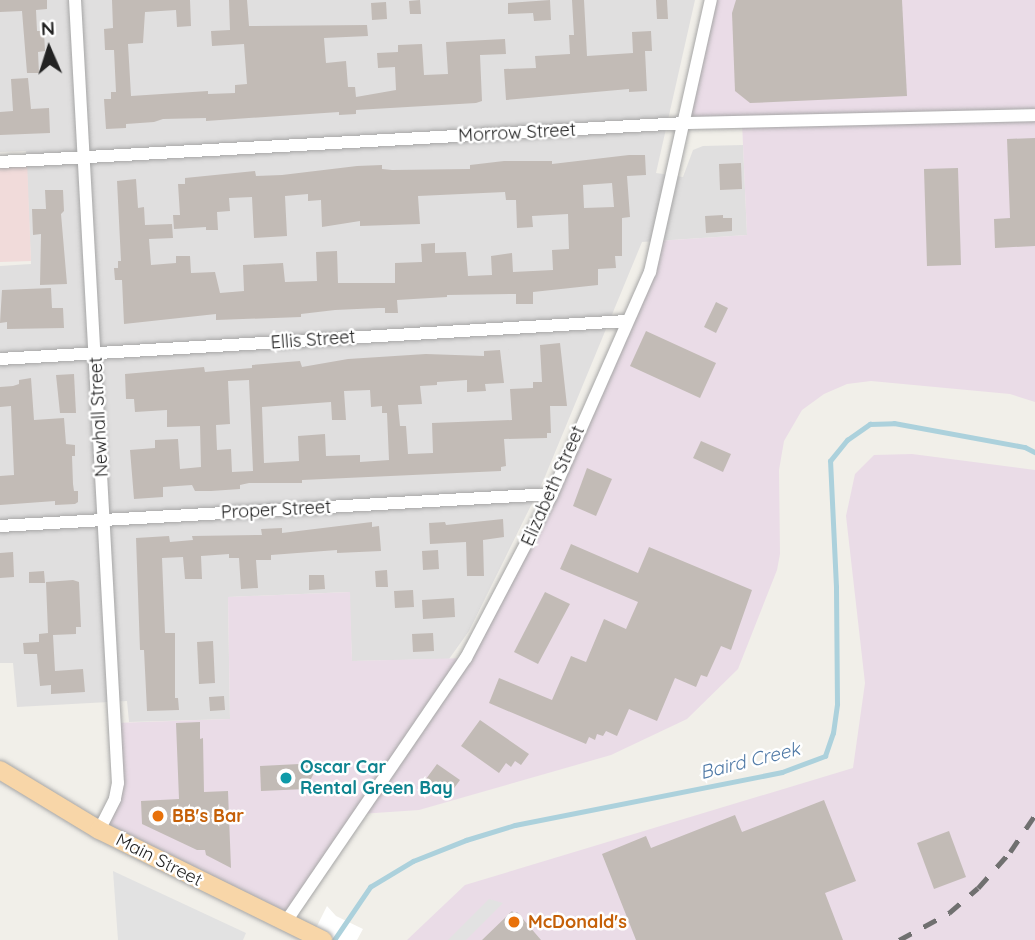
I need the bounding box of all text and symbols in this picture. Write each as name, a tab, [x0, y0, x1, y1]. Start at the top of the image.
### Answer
north arrow	[14, 14, 84, 84]
text: N	[40, 16, 56, 40]
street label: Morrow Street	[458, 119, 576, 147]
street label: Ellis Street	[270, 326, 356, 354]
street label: Newhall Street	[85, 356, 113, 478]
street label: Elizabeth Street	[517, 423, 589, 549]
street label: Proper Street	[220, 496, 332, 524]
water label: Baird Creek	[698, 738, 802, 784]
place label: Oscar Car Rental Green Bay	[300, 757, 453, 800]
marker: Oscar Car Rental Green Bay	[278, 770, 294, 786]
place label: BB's Bar	[172, 805, 244, 827]
marker: BB's Bar	[150, 808, 166, 824]
street label: Main Street	[112, 829, 206, 891]
place label: McDonald's	[528, 911, 627, 933]
marker: McDonald's	[506, 914, 522, 930]

